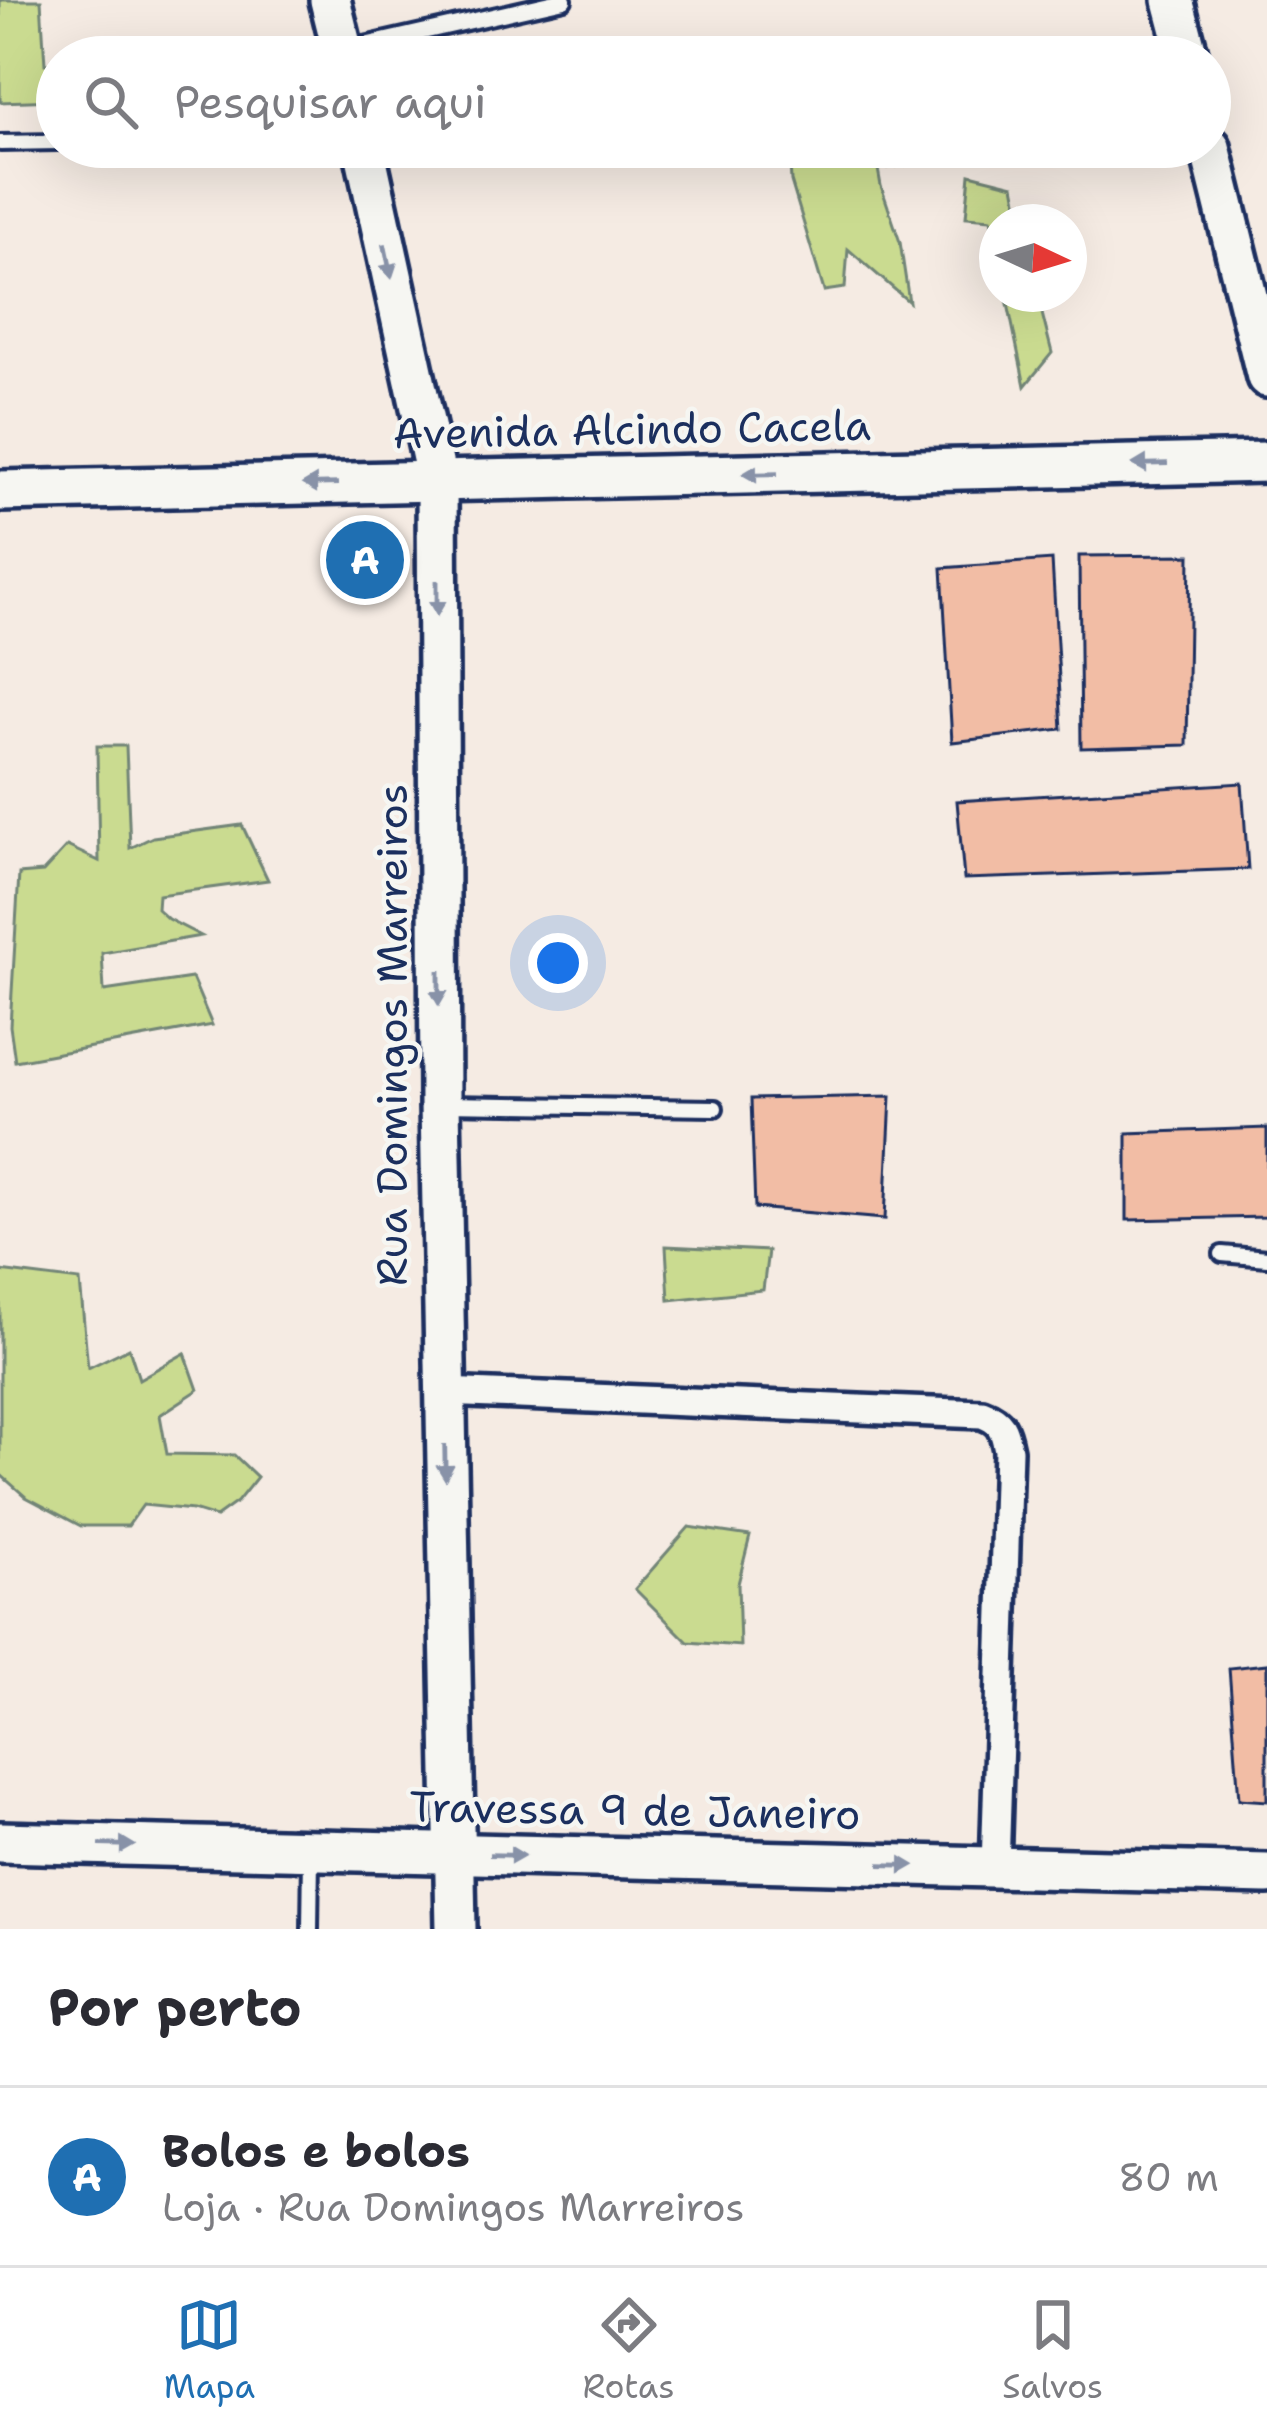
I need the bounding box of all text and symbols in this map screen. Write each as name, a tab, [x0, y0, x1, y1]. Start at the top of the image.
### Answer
search box	[36, 36, 1231, 168]
icon: search	[78, 69, 144, 135]
text: Pesquisar aqui	[174, 72, 487, 132]
north arrow	[979, 204, 1087, 312]
one-way arrow	[380, 243, 399, 281]
street label: Avenida Alcindo Cacela	[393, 397, 871, 461]
one-way arrow	[1130, 455, 1168, 474]
one-way arrow	[740, 464, 778, 483]
one-way arrow	[300, 474, 338, 493]
pin: A	[326, 515, 404, 605]
one-way arrow	[427, 580, 447, 618]
street label: Rua Domingos Marreiros	[364, 784, 420, 1286]
your location	[528, 933, 588, 993]
one-way arrow	[429, 970, 449, 1008]
one-way arrow	[436, 1444, 455, 1482]
street label: Travessa 9 de Janeiro	[409, 1778, 861, 1842]
one-way arrow	[99, 1836, 137, 1855]
one-way arrow	[489, 1846, 527, 1865]
one-way arrow	[879, 1856, 917, 1875]
text: Por perto	[48, 1973, 302, 2041]
text: Bolos e bolos	[162, 2121, 470, 2181]
text: A	[72, 2151, 102, 2203]
text: 80 m	[1118, 2151, 1219, 2203]
text: Loja · Rua Domingos Marreiros	[162, 2181, 745, 2233]
tab: Mapa	[164, 2292, 255, 2409]
tab: Rotas	[583, 2292, 675, 2409]
tab: Salvos	[1002, 2292, 1103, 2409]

